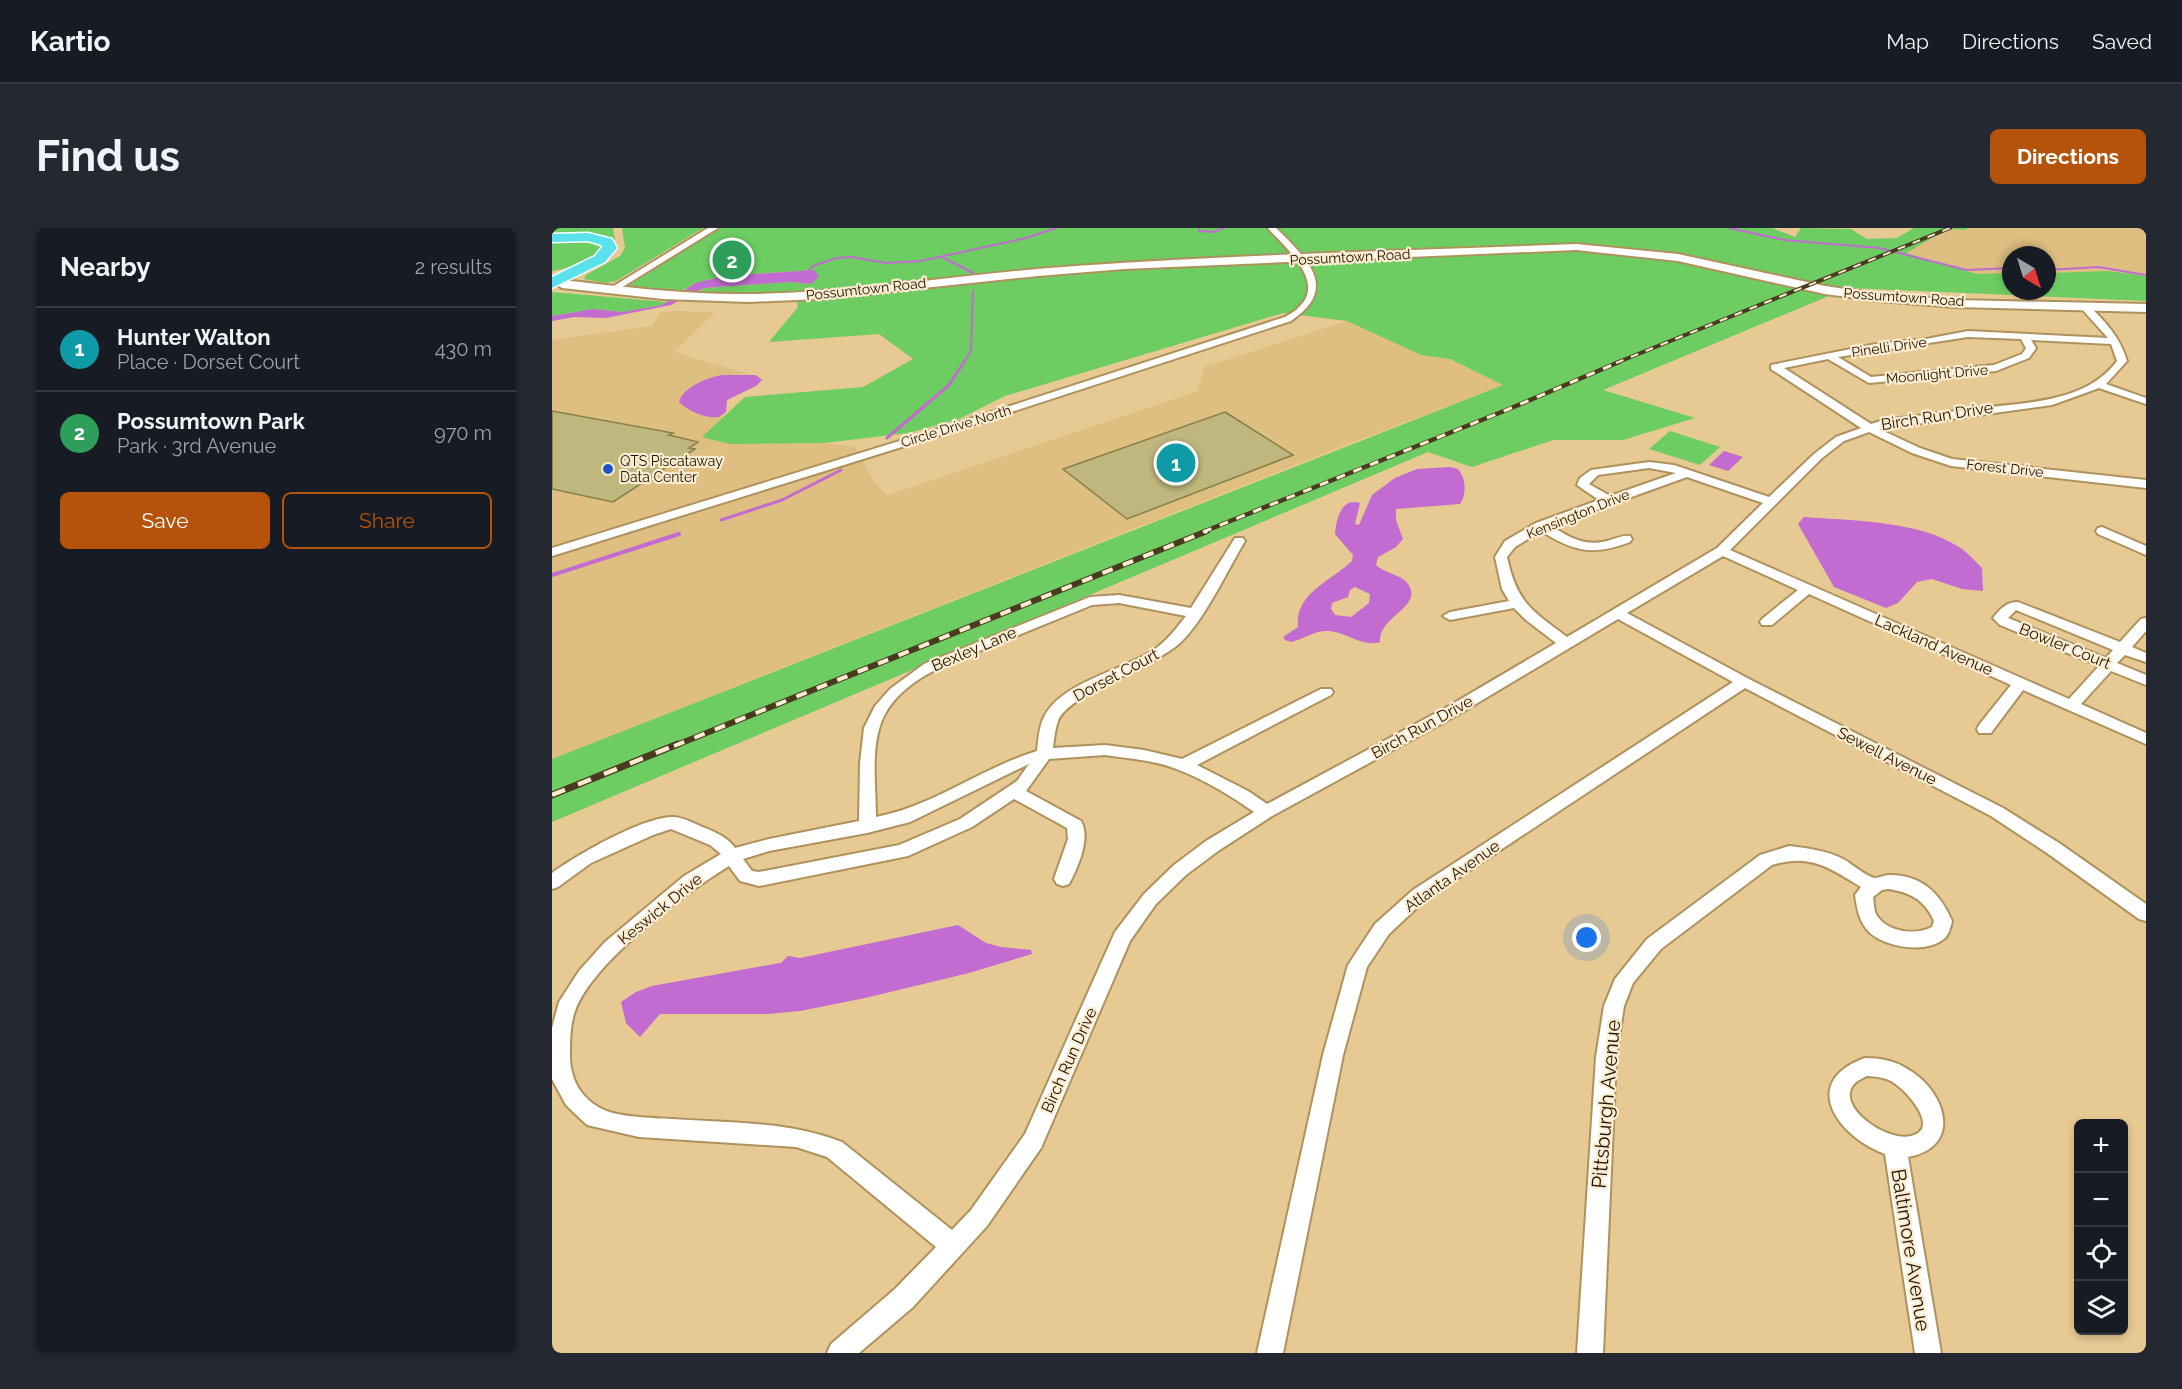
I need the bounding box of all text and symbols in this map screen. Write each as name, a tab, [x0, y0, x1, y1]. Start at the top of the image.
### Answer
text: Kartio	[30, 25, 110, 58]
text: Map	[1886, 29, 1929, 54]
text: Directions	[1962, 29, 2059, 54]
text: Saved	[2092, 29, 2152, 54]
button: Directions	[1990, 129, 2146, 184]
text: Find us	[36, 132, 180, 181]
pin: 2	[712, 237, 752, 282]
street label: Possumtown Road	[1289, 246, 1411, 268]
north arrow	[2002, 246, 2056, 300]
text: Nearby	[60, 252, 150, 282]
text: 2 results	[415, 255, 492, 279]
street label: Possumtown Road	[805, 275, 927, 303]
street label: Possumtown Road	[1843, 285, 1965, 309]
text: Hunter Walton	[117, 324, 271, 350]
street label: Pinelli Drive	[1850, 334, 1928, 360]
text: 1	[75, 337, 84, 361]
text: 430 m	[435, 337, 492, 361]
text: Place · Dorset Court	[117, 350, 300, 374]
street label: Moonlight Drive	[1885, 362, 1989, 386]
street label: Birch Run Drive	[1880, 398, 1994, 434]
street label: Circle Drive North	[899, 402, 1013, 450]
text: Possumtown Park	[117, 408, 305, 434]
text: 2	[74, 421, 85, 445]
text: 970 m	[434, 421, 492, 445]
text: Park · 3rd Avenue	[117, 434, 276, 458]
pin: 1	[1156, 440, 1196, 486]
place label: QTS Piscataway Data Center	[620, 453, 723, 485]
street label: Forest Drive	[1966, 456, 2044, 480]
marker: QTS Piscataway Data Center	[601, 462, 615, 476]
street label: Kensington Drive	[1524, 486, 1632, 542]
button: Save	[60, 492, 270, 549]
button: Share	[282, 492, 492, 549]
street label: Lackland Avenue	[1872, 610, 1996, 680]
street label: Bowler Court	[2017, 619, 2114, 673]
street label: Bexley Lane	[929, 623, 1019, 675]
street label: Dorset Court	[1070, 644, 1163, 705]
street label: Birch Run Drive	[1368, 691, 1476, 763]
street label: Sewell Avenue	[1834, 723, 1940, 789]
street label: Atlanta Avenue	[1401, 836, 1503, 916]
street label: Keswick Drive	[614, 869, 706, 949]
your location	[1572, 923, 1601, 952]
street label: Birch Run Drive	[1037, 1004, 1101, 1116]
street label: Pittsburgh Avenue	[1587, 1018, 1625, 1189]
map controls	[2074, 1119, 2128, 1335]
button: +	[2074, 1119, 2128, 1173]
street label: Baltimore Avenue	[1886, 1167, 1936, 1333]
button: −	[2074, 1173, 2128, 1227]
button: locate	[2074, 1227, 2128, 1281]
button: layers	[2074, 1281, 2128, 1335]

